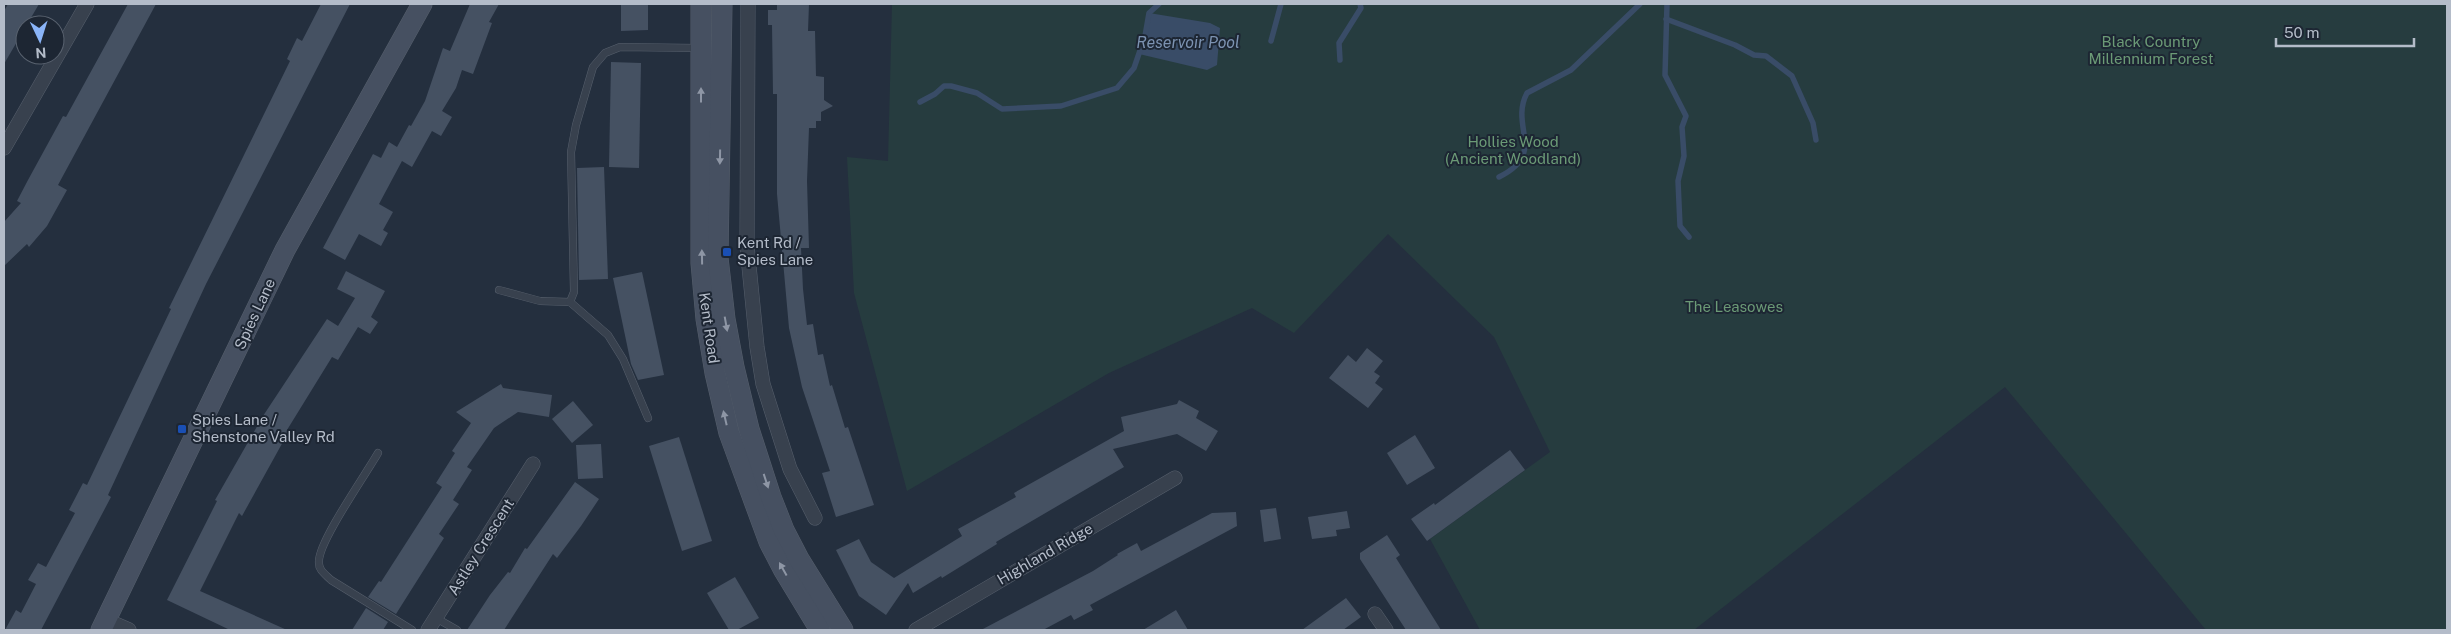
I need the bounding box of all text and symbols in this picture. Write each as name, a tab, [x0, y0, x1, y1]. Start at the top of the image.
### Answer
north arrow	[15, 15, 65, 65]
scale bar	[2276, 15, 2414, 47]
text: 50 m	[2284, 24, 2319, 41]
water label: Reservoir Pool	[1136, 33, 1240, 52]
park label: Black Country Millennium Forest	[2088, 33, 2214, 67]
text: N	[35, 45, 47, 61]
one-way arrow	[697, 86, 705, 102]
park label: Hollies Wood (Ancient Woodland)	[1445, 133, 1581, 167]
one-way arrow	[716, 150, 724, 166]
place label: Kent Rd / Spies Lane	[737, 234, 813, 268]
marker: Kent Rd / Spies Lane	[721, 246, 733, 258]
one-way arrow	[697, 249, 705, 265]
street label: Spies Lane	[231, 276, 278, 352]
street label: Kent Road	[696, 291, 723, 365]
park label: The Leasowes	[1685, 298, 1783, 315]
one-way arrow	[722, 316, 730, 332]
one-way arrow	[721, 410, 729, 425]
place label: Spies Lane / Shenstone Valley Rd	[192, 411, 335, 445]
marker: Spies Lane / Shenstone Valley Rd	[176, 423, 188, 435]
one-way arrow	[762, 474, 770, 489]
street label: Astley Crescent	[444, 495, 517, 598]
street label: Highland Ridge	[994, 519, 1096, 588]
one-way arrow	[779, 562, 787, 576]

